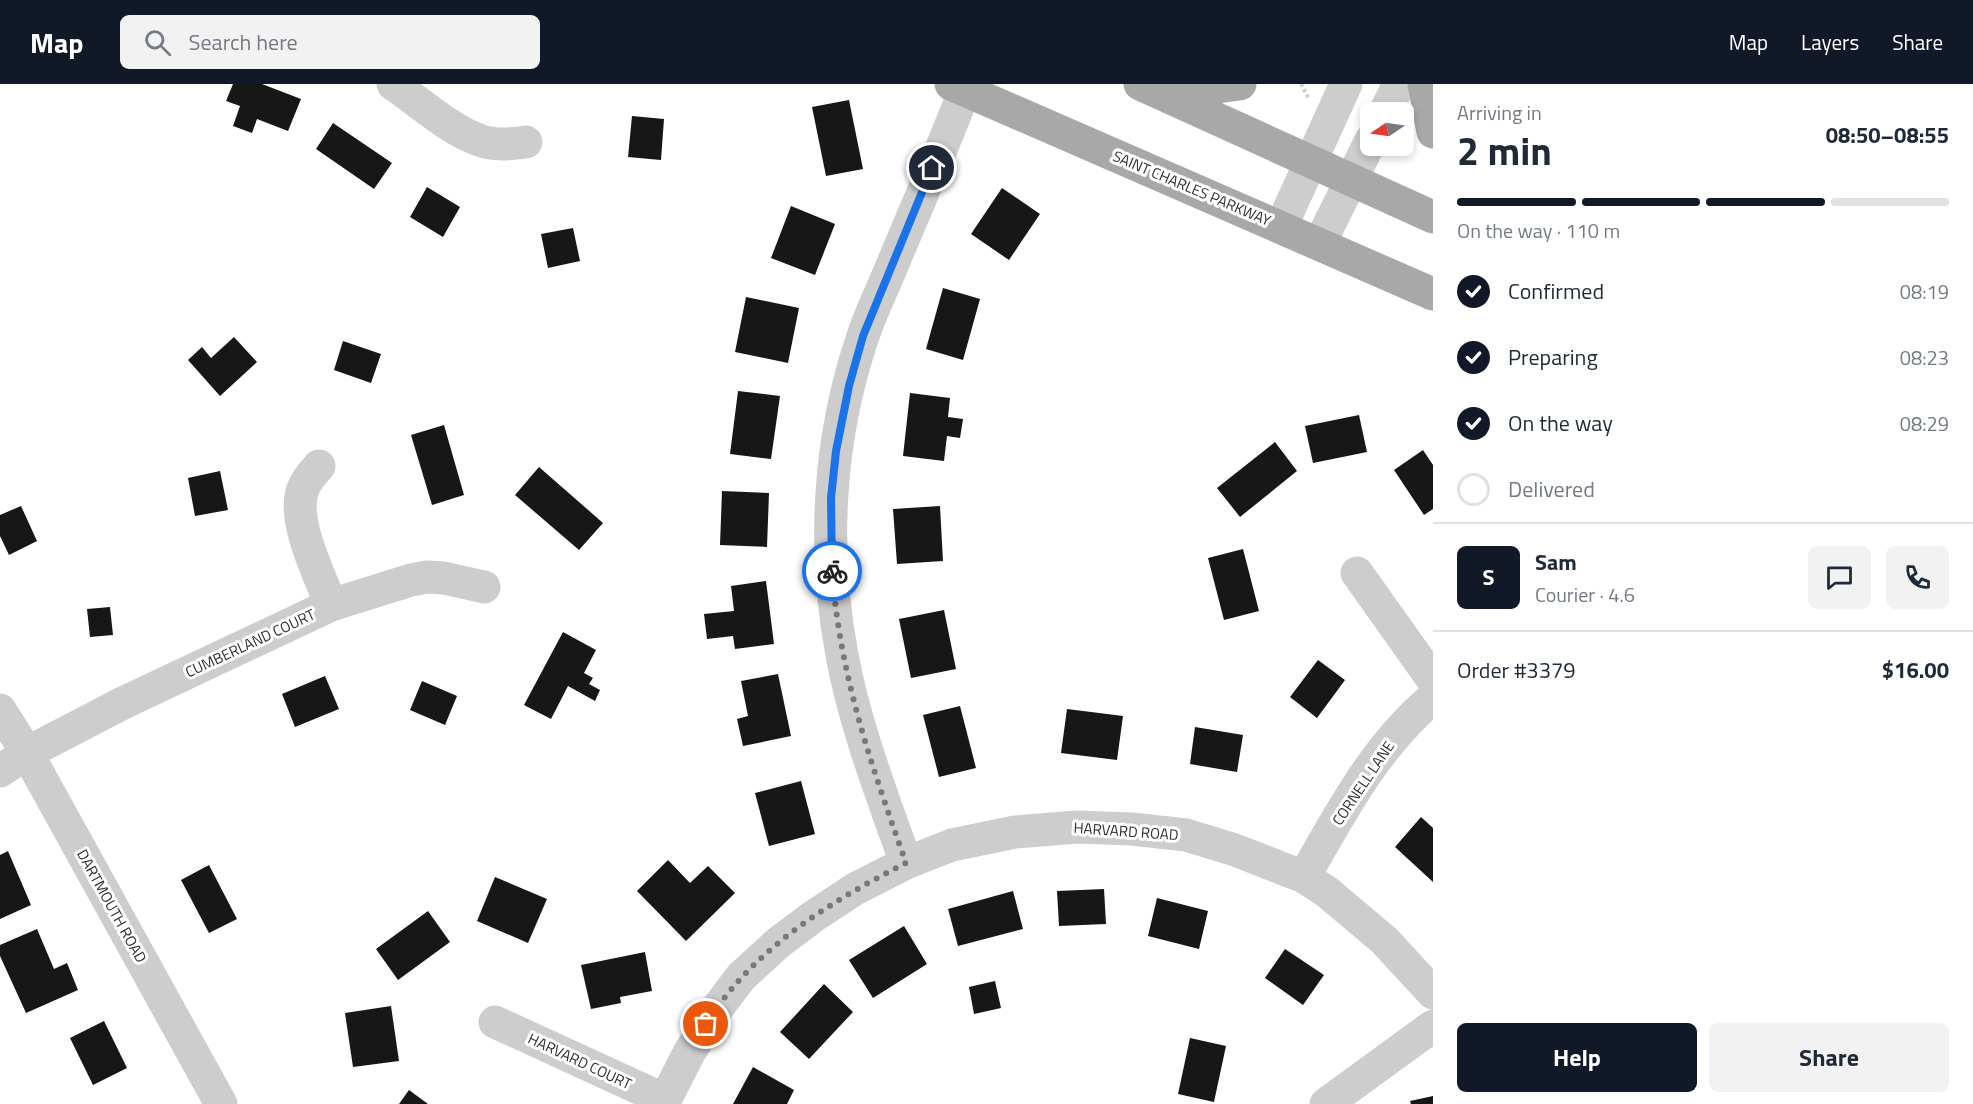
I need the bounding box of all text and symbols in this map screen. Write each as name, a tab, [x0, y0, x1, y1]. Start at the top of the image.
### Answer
search box	[120, 15, 540, 69]
text: Map	[30, 21, 84, 64]
text: Search here	[189, 25, 298, 59]
icon: search	[141, 26, 174, 59]
text: Map	[1729, 26, 1768, 58]
text: Layers	[1801, 26, 1859, 58]
text: Share	[1892, 26, 1943, 58]
text: Arriving in	[1457, 97, 1542, 128]
north arrow	[1360, 102, 1414, 156]
map controls	[1360, 102, 1414, 156]
text: 08:50–08:55	[1826, 118, 1949, 152]
text: 2 min	[1457, 121, 1552, 180]
pin	[906, 142, 957, 193]
street label: SAINT CHARLES PARKWAY	[1109, 144, 1275, 232]
icon: home	[915, 151, 948, 184]
text: On the way · 110 m	[1457, 215, 1620, 246]
text: Confirmed	[1508, 274, 1604, 308]
icon: check	[1457, 275, 1490, 308]
text: 08:19	[1900, 276, 1949, 307]
text: Preparing	[1508, 340, 1598, 374]
icon: check	[1457, 341, 1490, 374]
text: 08:23	[1900, 342, 1949, 373]
text: On the way	[1508, 406, 1613, 440]
icon: check	[1457, 407, 1490, 440]
text: 08:29	[1900, 408, 1949, 439]
text: Delivered	[1508, 472, 1595, 506]
courier	[802, 541, 862, 601]
text: Sam	[1535, 545, 1577, 579]
button: chat	[1808, 546, 1871, 609]
button: phone	[1886, 546, 1949, 609]
icon: bike	[816, 555, 849, 588]
text: S	[1483, 560, 1494, 594]
text: Courier · 4.6	[1535, 579, 1635, 610]
street label: CUMBERLAND COURT	[181, 603, 319, 683]
text: Order #3379	[1457, 653, 1576, 687]
text: $16.00	[1882, 653, 1949, 687]
street label: CORNELL LANE	[1326, 736, 1400, 830]
street label: HARVARD ROAD	[1073, 816, 1179, 846]
street label: DARTMOUTH ROAD	[71, 845, 153, 967]
pin	[680, 998, 731, 1049]
icon: bag	[689, 1007, 722, 1040]
button: Help	[1457, 1023, 1697, 1092]
button: Share	[1709, 1023, 1949, 1092]
street label: HARVARD COURT	[524, 1027, 636, 1095]

